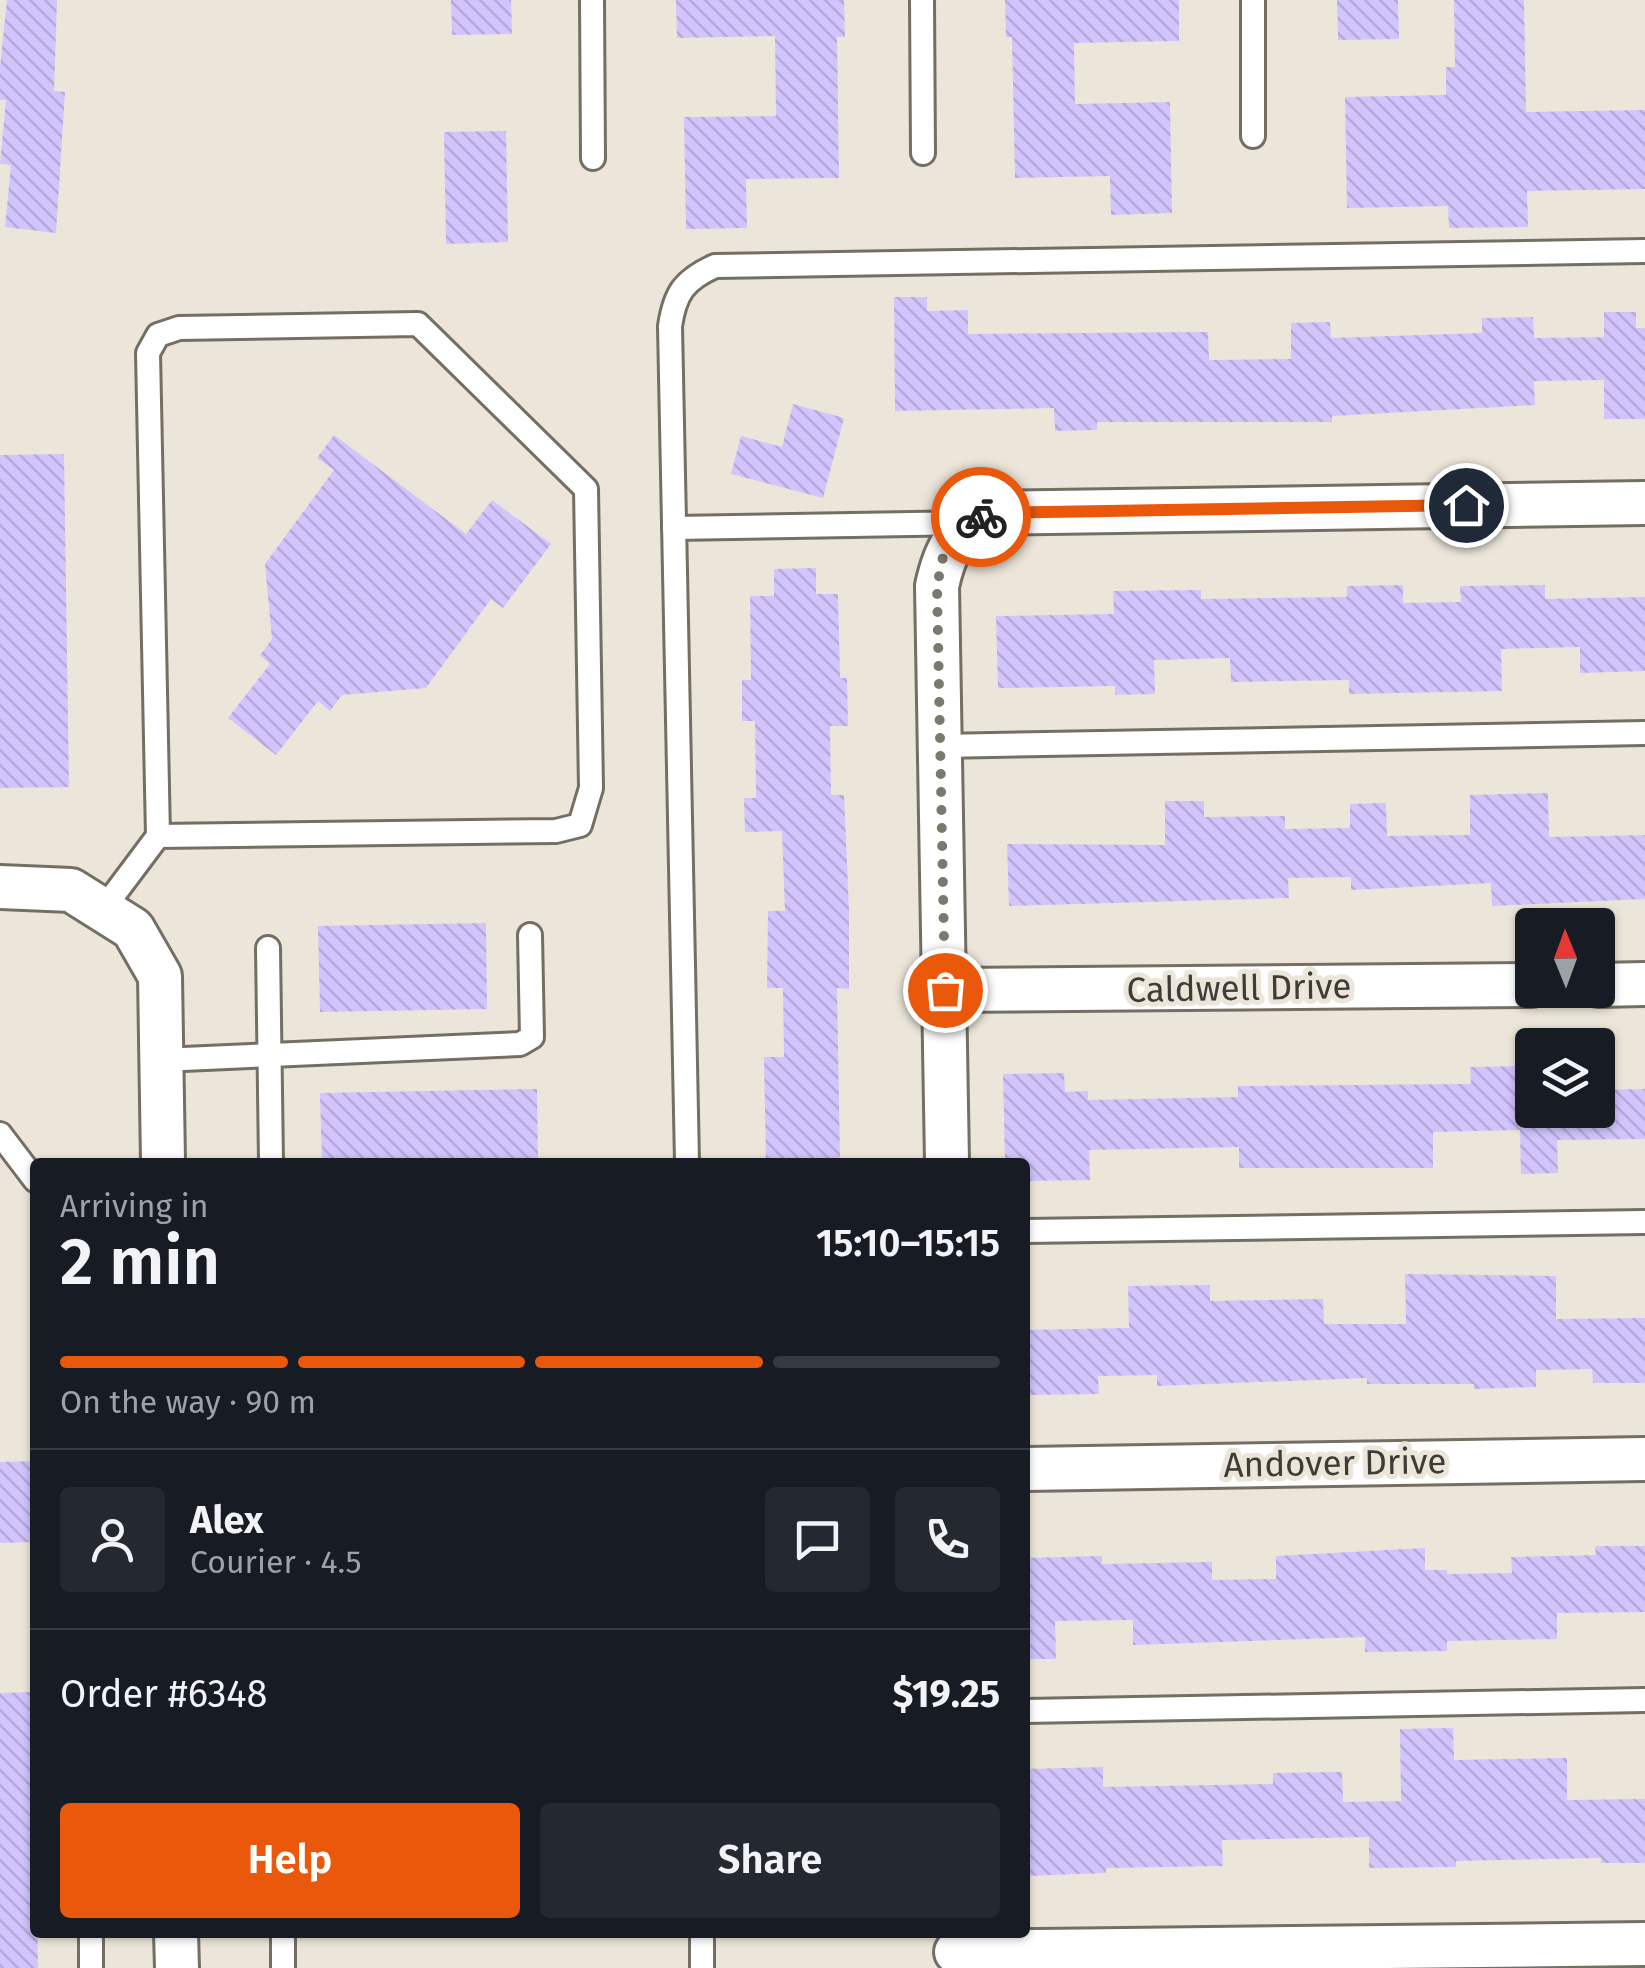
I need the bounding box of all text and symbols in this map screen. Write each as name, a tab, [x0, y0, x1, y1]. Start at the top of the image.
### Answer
pin	[1424, 463, 1509, 548]
courier	[931, 467, 1031, 567]
icon: home	[1439, 478, 1494, 533]
icon: bike	[954, 490, 1009, 545]
north arrow	[1515, 908, 1615, 1008]
map controls	[1515, 908, 1615, 1128]
pin	[903, 948, 988, 1033]
icon: bag	[918, 963, 973, 1018]
street label: Caldwell Drive	[1126, 965, 1352, 1011]
button: layers	[1515, 1028, 1615, 1128]
text: Arriving in	[60, 1187, 208, 1225]
text: 15:10–15:15	[816, 1220, 1000, 1266]
text: 2 min	[60, 1223, 220, 1301]
text: On the way · 90 m	[60, 1383, 316, 1421]
street label: Andover Drive	[1223, 1440, 1447, 1486]
button: person	[60, 1487, 165, 1592]
button: chat	[765, 1487, 870, 1592]
button: phone	[895, 1487, 1000, 1592]
text: Alex	[190, 1497, 263, 1543]
text: Courier · 4.5	[190, 1543, 361, 1581]
text: Order #6348	[60, 1671, 267, 1717]
text: $19.25	[892, 1671, 1000, 1717]
button: Help	[60, 1803, 520, 1918]
button: Share	[540, 1803, 1000, 1918]

